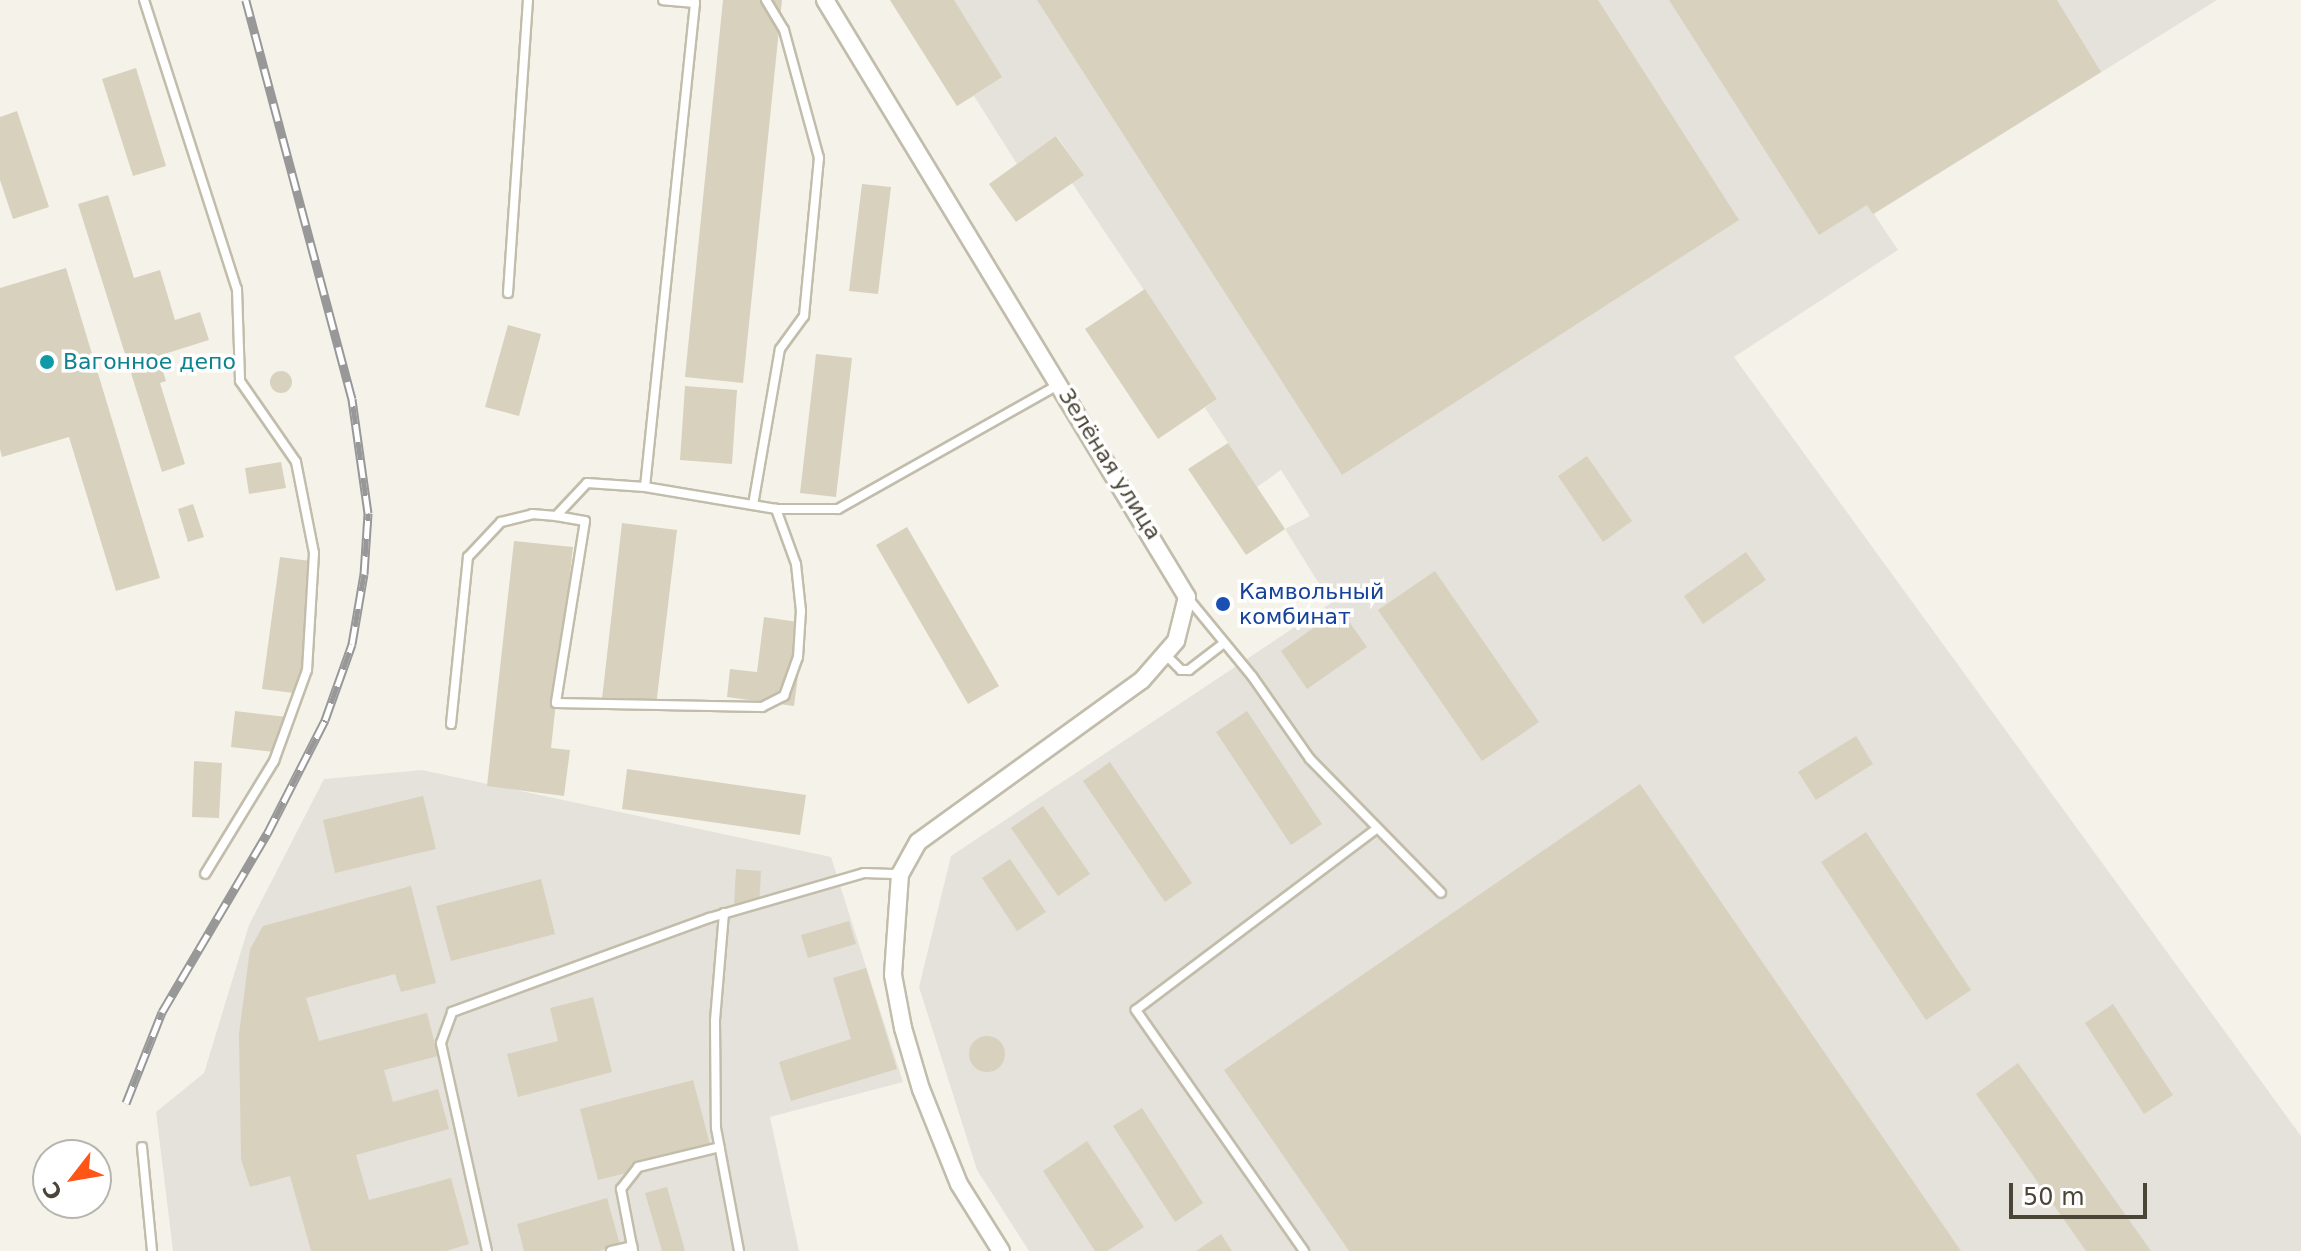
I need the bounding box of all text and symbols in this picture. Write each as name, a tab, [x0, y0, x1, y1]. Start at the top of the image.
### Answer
place label: Вагонное депо	[63, 349, 236, 375]
marker: Вагонное депо	[38, 353, 56, 371]
street label: Зелёная улица	[1053, 384, 1167, 544]
place label: Камвольный комбинат	[1239, 578, 1384, 630]
marker: Камвольный комбинат	[1214, 595, 1232, 613]
north arrow	[32, 1139, 112, 1219]
scale bar	[2013, 1167, 2151, 1217]
text: С	[38, 1177, 68, 1204]
text: 50 m	[2023, 1183, 2085, 1211]

